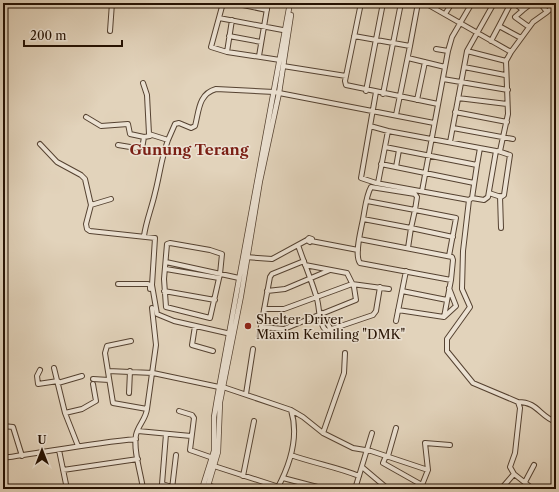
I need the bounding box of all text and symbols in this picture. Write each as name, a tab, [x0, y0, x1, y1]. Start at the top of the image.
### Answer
scale bar	[24, 22, 122, 48]
text: 200 m	[30, 28, 67, 43]
district label: Gunung Terang	[129, 140, 249, 159]
place label: Shelter Driver Maxim Kemiling "DMK"	[256, 311, 406, 342]
marker: Shelter Driver Maxim Kemiling "DMK"	[243, 321, 253, 331]
north arrow	[22, 430, 62, 470]
text: U	[38, 433, 47, 447]

